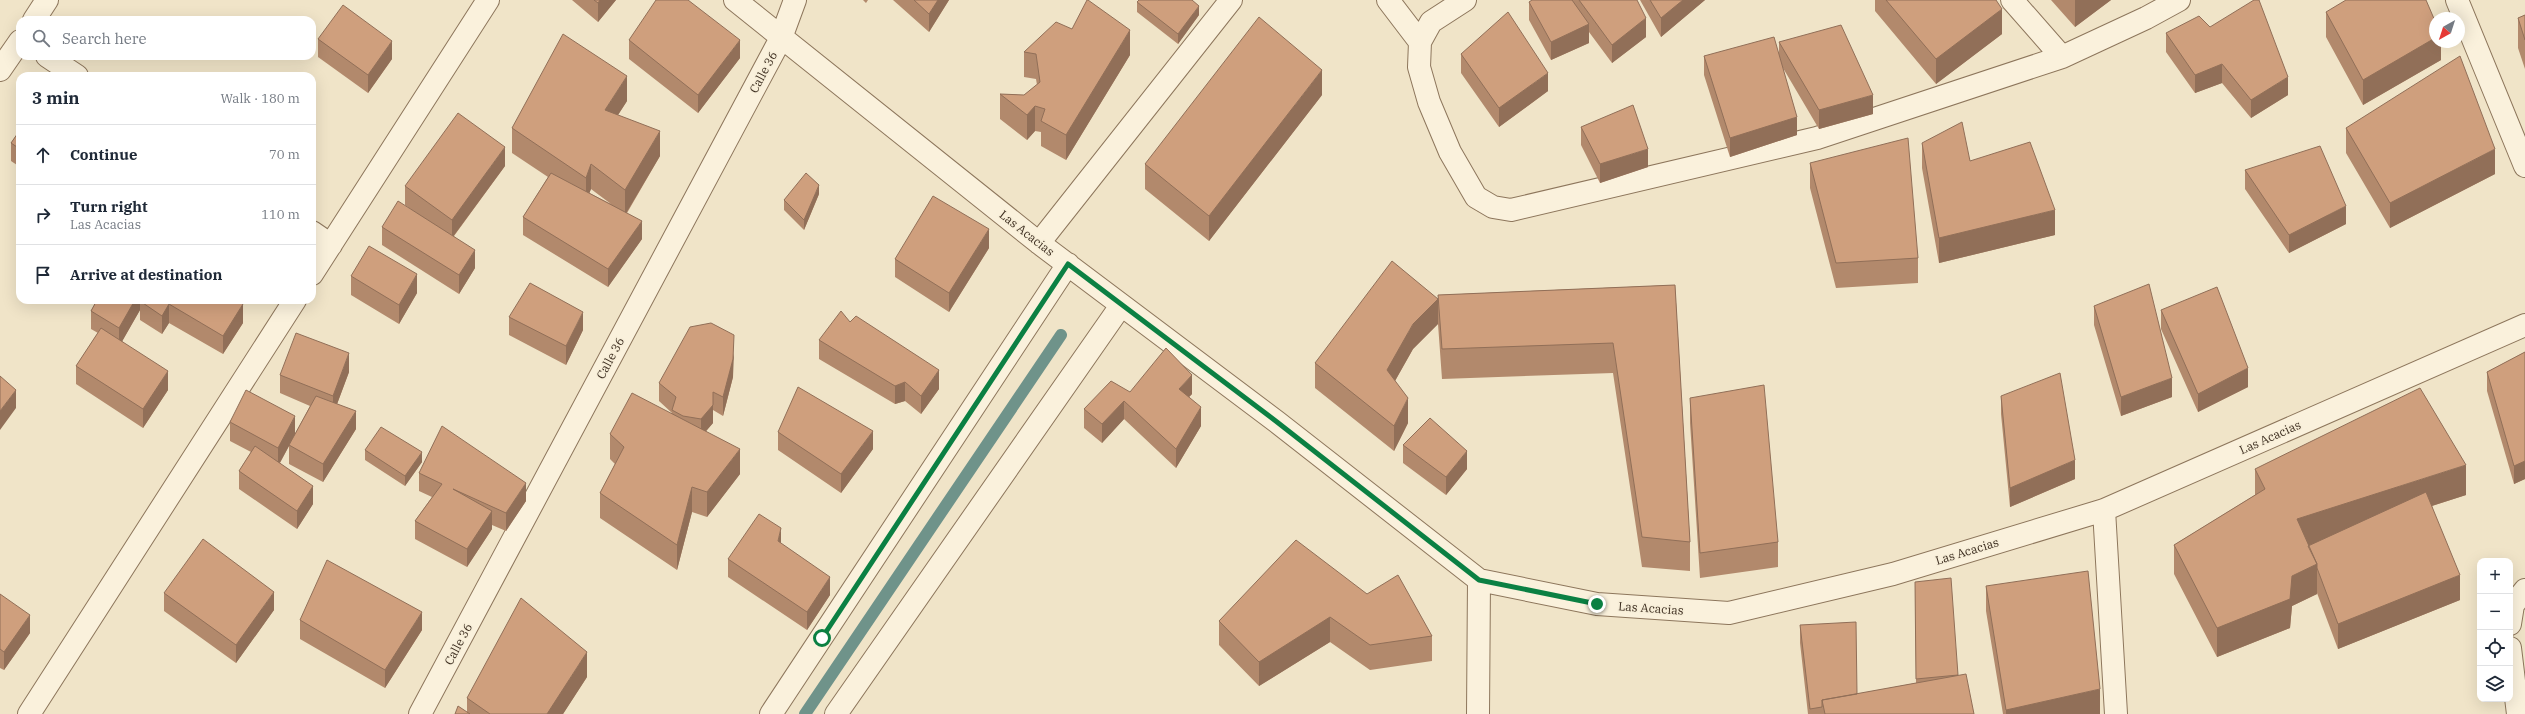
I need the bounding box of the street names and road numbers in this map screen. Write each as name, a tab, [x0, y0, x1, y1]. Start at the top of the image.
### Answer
street label: Calle 36	[746, 49, 780, 95]
street label: Las Acacias	[997, 207, 1058, 259]
street label: Calle 36	[593, 335, 627, 381]
street label: Las Acacias	[2237, 417, 2303, 457]
street label: Las Acacias	[1933, 534, 2001, 568]
street label: Las Acacias	[1618, 598, 1684, 618]
street label: Calle 36	[441, 621, 475, 667]

